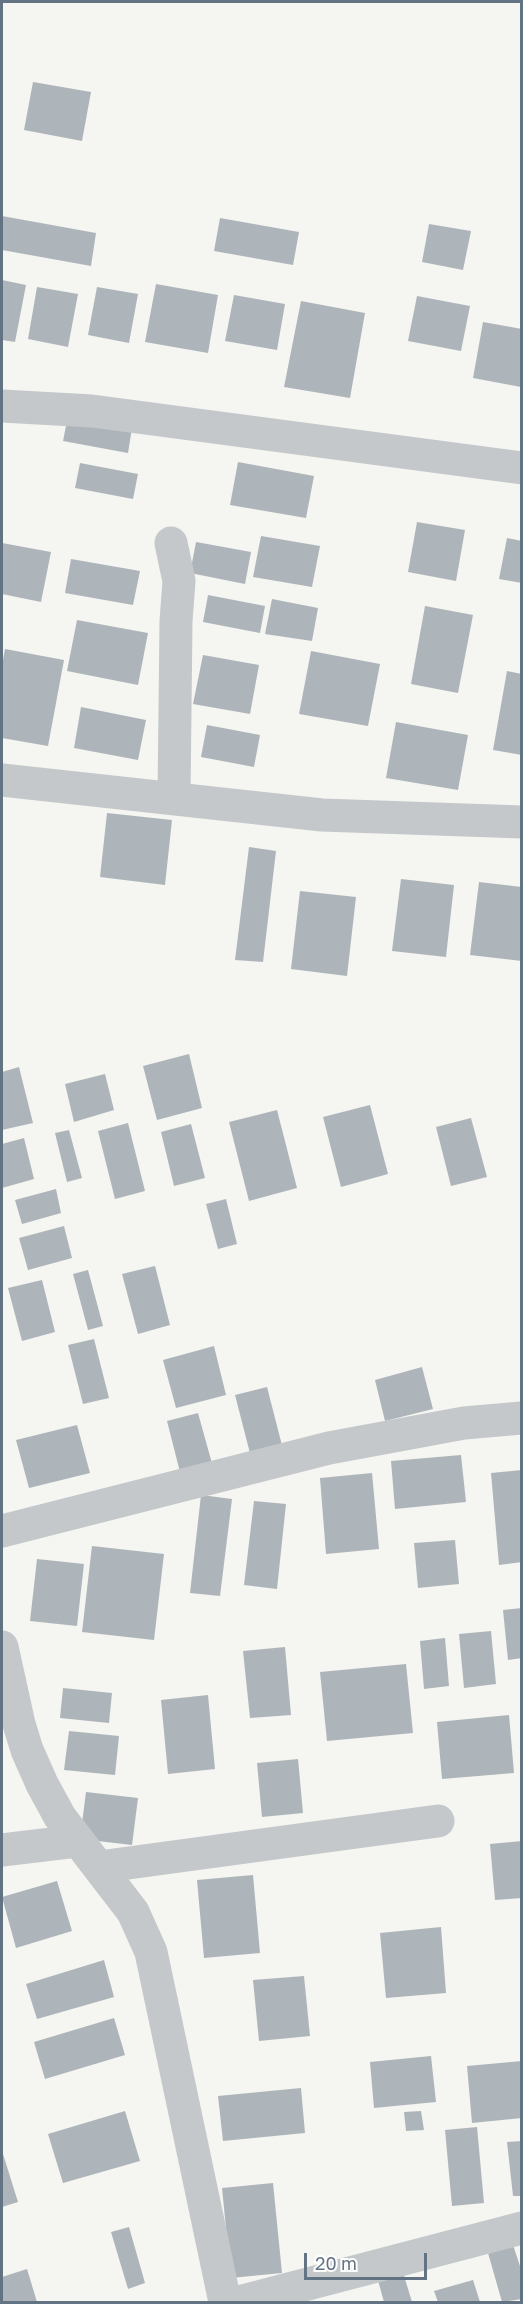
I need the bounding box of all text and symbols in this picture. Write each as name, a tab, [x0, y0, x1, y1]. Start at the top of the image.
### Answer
scale bar	[307, 2241, 430, 2279]
text: 20 m	[315, 2252, 357, 2274]

